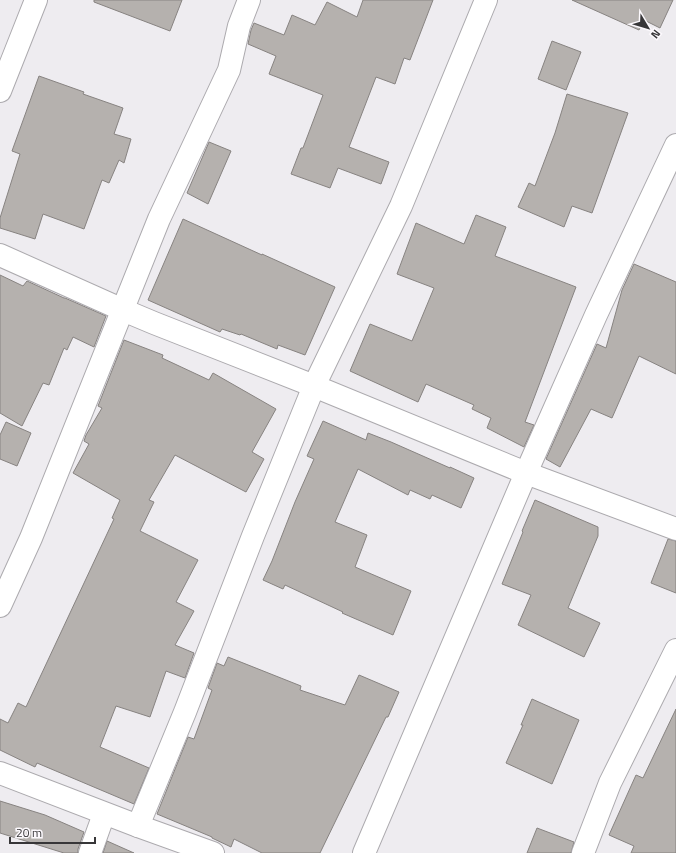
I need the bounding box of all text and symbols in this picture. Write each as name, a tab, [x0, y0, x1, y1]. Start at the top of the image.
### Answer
north arrow	[628, 8, 668, 48]
text: N	[647, 26, 665, 42]
scale bar	[10, 819, 95, 845]
text: 20 m	[16, 823, 42, 842]

